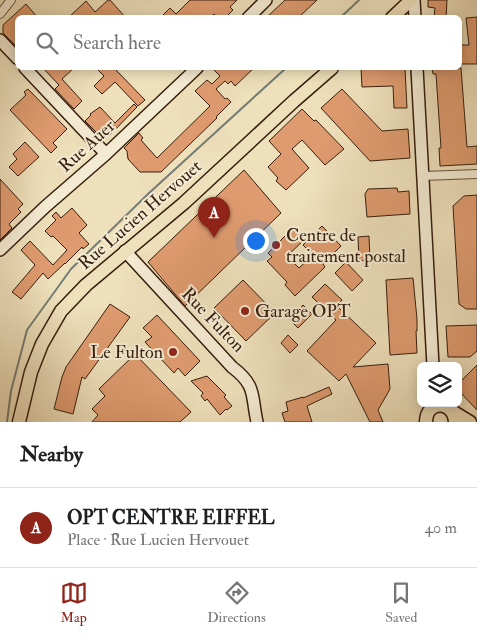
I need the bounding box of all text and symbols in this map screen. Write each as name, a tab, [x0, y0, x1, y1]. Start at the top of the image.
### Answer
search box	[15, 15, 462, 70]
icon: search	[33, 29, 61, 57]
text: Search here	[73, 31, 161, 55]
street label: Rue Auer	[54, 114, 120, 177]
street label: Rue Lucien Hervouet	[74, 155, 207, 275]
pin: A	[198, 197, 230, 238]
place label: Centre de traitement postal	[286, 224, 406, 268]
your location	[243, 228, 269, 254]
marker: Centre de traitement postal	[270, 239, 282, 251]
street label: Rue Fulton	[176, 283, 250, 357]
place label: Garage OPT	[255, 300, 351, 323]
marker: Garage OPT	[239, 305, 251, 317]
place label: Le Fulton	[90, 341, 163, 364]
marker: Le Fulton	[167, 346, 179, 358]
map controls	[417, 362, 462, 407]
button: layers	[417, 362, 462, 407]
text: Nearby	[20, 441, 83, 468]
text: OPT CENTRE EIFFEL	[67, 506, 275, 530]
text: A	[31, 518, 41, 538]
text: 40 m	[424, 518, 457, 538]
text: Place · Rue Lucien Hervouet	[67, 530, 249, 550]
tab: Map	[60, 579, 88, 626]
tab: Directions	[207, 579, 266, 626]
tab: Saved	[385, 579, 417, 626]

